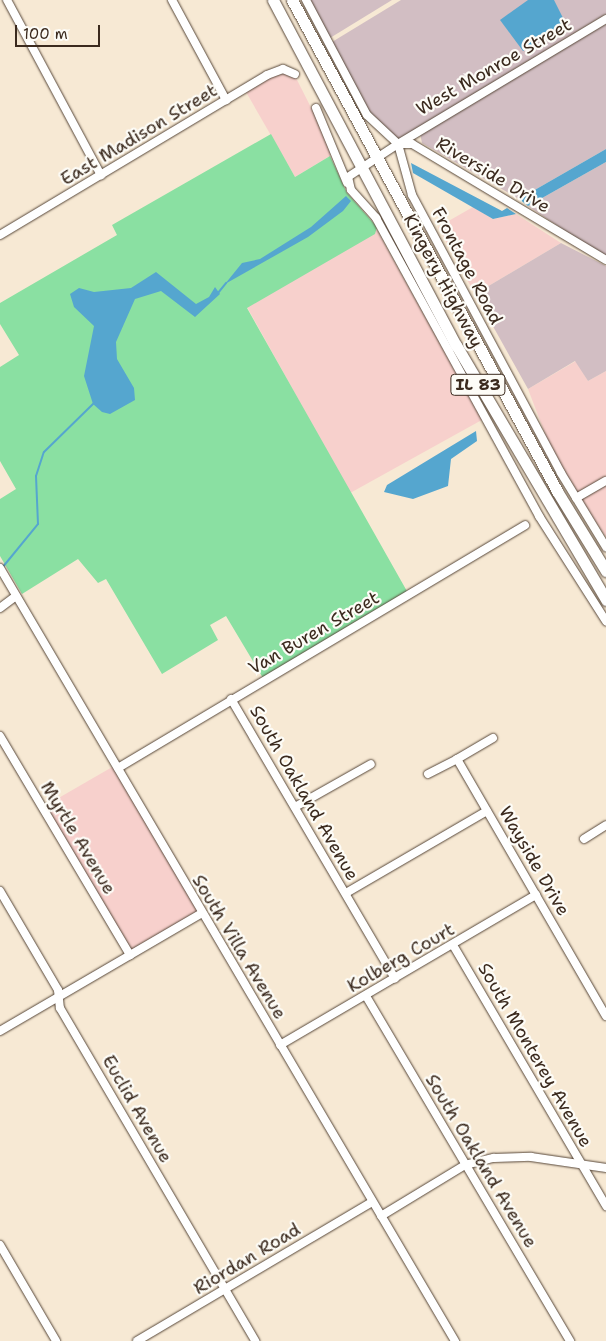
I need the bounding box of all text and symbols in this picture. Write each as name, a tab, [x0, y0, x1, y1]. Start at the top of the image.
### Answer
street label: West Monroe Street	[413, 14, 575, 120]
scale bar	[18, 15, 102, 47]
text: 100 m	[23, 24, 68, 44]
street label: East Madison Street	[57, 80, 221, 190]
street label: Riverside Drive	[432, 132, 554, 218]
street label: Frontage Road	[427, 204, 507, 328]
street label: Kingery Highway	[399, 210, 487, 352]
road number: IL 83	[449, 372, 507, 398]
street label: Van Buren Street	[245, 587, 383, 679]
street label: South Oakland Avenue	[245, 702, 363, 884]
street label: Myrtle Avenue	[36, 778, 120, 898]
street label: Wayside Drive	[494, 802, 574, 920]
street label: South Villa Avenue	[187, 871, 291, 1023]
street label: Kolberg Court	[344, 919, 458, 997]
street label: South Monterey Avenue	[473, 959, 597, 1151]
street label: Euclid Avenue	[97, 1051, 177, 1167]
street label: South Oakland Avenue	[421, 1070, 541, 1252]
street label: Riordan Road	[190, 1219, 304, 1299]

